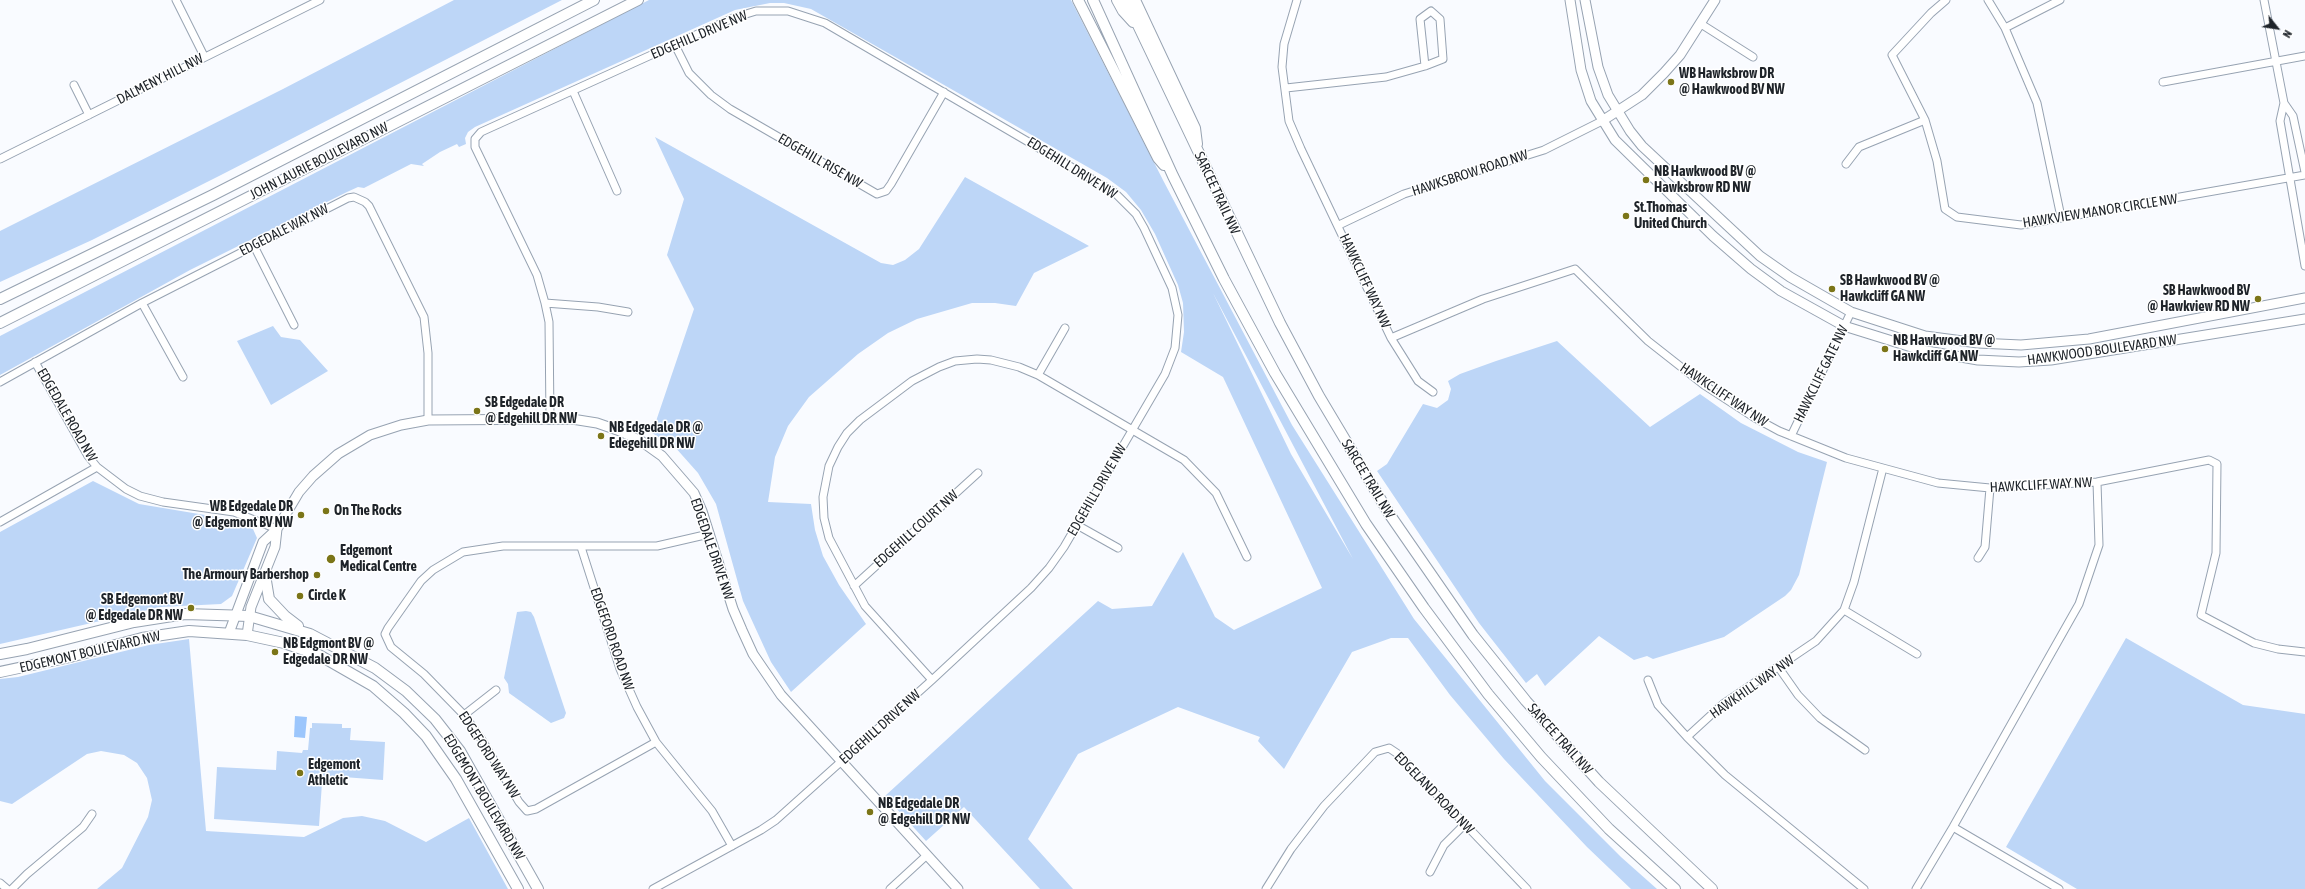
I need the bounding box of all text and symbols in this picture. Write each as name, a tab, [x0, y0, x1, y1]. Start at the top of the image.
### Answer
street label: EDGEHILL DRIVE NW	[648, 7, 750, 63]
north arrow	[2257, 8, 2297, 48]
text: N	[2281, 28, 2294, 40]
street label: DALMENY HILL NW	[114, 50, 206, 108]
place label: WB Hawksbrow DR @ Hawkwood BV NW	[1679, 66, 1785, 98]
marker: WB Hawksbrow DR @ Hawkwood BV NW	[1666, 77, 1676, 87]
street label: JOHN LAURIE BOULEVARD NW	[247, 119, 391, 203]
street label: EDGEHILL RISE NW	[775, 130, 865, 192]
street label: EDGEHILL DRIVE NW	[1024, 134, 1120, 202]
street label: HAWKSBROW ROAD NW	[1410, 146, 1530, 200]
street label: SARCEE TRAIL NW	[1191, 149, 1243, 237]
place label: NB Hawkwood BV @ Hawksbrow RD NW	[1654, 164, 1756, 196]
marker: NB Hawkwood BV @ Hawksbrow RD NW	[1641, 175, 1651, 185]
street label: HAWKVIEW MANOR CIRCLE NW	[2021, 190, 2179, 232]
street label: EDGEDALE WAY NW	[237, 200, 331, 260]
place label: St.Thomas United Church	[1634, 200, 1707, 232]
marker: St.Thomas United Church	[1621, 211, 1631, 221]
street label: HAWKCLIFF WAY NW	[1336, 231, 1394, 331]
place label: SB Hawkwood BV @ Hawkcliff GA NW	[1840, 273, 1940, 306]
place label: SB Hawkwood BV @ Hawkview RD NW	[2147, 283, 2250, 316]
marker: SB Hawkwood BV @ Hawkcliff GA NW	[1827, 284, 1837, 294]
marker: SB Hawkwood BV @ Hawkview RD NW	[2253, 294, 2263, 304]
street label: HAWKCLIFF GATE NW	[1790, 323, 1852, 425]
street label: HAWKWOOD BOULEVARD NW	[2026, 331, 2178, 369]
place label: NB Hawkwood BV @ Hawkcliff GA NW	[1893, 333, 1995, 366]
marker: NB Hawkwood BV @ Hawkcliff GA NW	[1880, 344, 1890, 354]
street label: HAWKCLIFF WAY NW	[1677, 359, 1771, 431]
street label: EDGEDALE ROAD NW	[33, 365, 101, 465]
place label: SB Edgedale DR @ Edgehill DR NW	[485, 395, 577, 428]
marker: SB Edgedale DR @ Edgehill DR NW	[472, 406, 482, 416]
place label: NB Edgedale DR @ Edegehill DR NW	[609, 420, 703, 452]
marker: NB Edgedale DR @ Edegehill DR NW	[596, 431, 606, 441]
street label: SARCEE TRAIL NW	[1338, 437, 1398, 521]
street label: EDGEHILL DRIVE NW	[1064, 441, 1130, 539]
street label: HAWKCLIFF WAY NW	[1989, 474, 2093, 496]
street label: EDGEHILL COURT NW	[870, 487, 962, 571]
street label: EDGEDALE DRIVE NW	[687, 496, 737, 602]
place label: WB Edgedale DR @ Edgemont BV NW	[192, 499, 293, 532]
place label: On The Rocks	[334, 503, 402, 519]
marker: On The Rocks	[321, 506, 331, 516]
marker: WB Edgedale DR @ Edgemont BV NW	[296, 510, 306, 520]
place label: Edgemont Medical Centre	[340, 543, 417, 576]
marker: Edgemont Medical Centre	[325, 553, 337, 565]
place label: The Armoury Barbershop	[182, 567, 309, 583]
marker: The Armoury Barbershop	[312, 570, 322, 580]
street label: EDGEFORD ROAD NW	[587, 585, 637, 693]
place label: Circle K	[308, 588, 346, 604]
marker: Circle K	[295, 591, 305, 601]
place label: SB Edgemont BV @ Edgedale DR NW	[85, 592, 183, 624]
marker: SB Edgemont BV @ Edgedale DR NW	[186, 603, 196, 613]
street label: EDGEMONT BOULEVARD NW	[18, 628, 162, 676]
place label: NB Edgmont BV @ Edgedale DR NW	[283, 636, 374, 668]
marker: NB Edgmont BV @ Edgedale DR NW	[270, 647, 280, 657]
street label: HAWKHILL WAY NW	[1707, 652, 1797, 722]
street label: EDGEHILL DRIVE NW	[836, 686, 924, 768]
street label: SARCEE TRAIL NW	[1524, 700, 1596, 778]
street label: EDGEFORD WAY NW	[455, 708, 523, 802]
street label: EDGEMONT BOULEVARD NW	[440, 731, 528, 863]
street label: EDGELAND ROAD NW	[1391, 748, 1477, 838]
place label: Edgemont Athletic	[308, 757, 360, 790]
marker: Edgemont Athletic	[295, 768, 305, 778]
place label: NB Edgedale DR @ Edgehill DR NW	[878, 796, 970, 828]
marker: NB Edgedale DR @ Edgehill DR NW	[865, 807, 875, 817]

